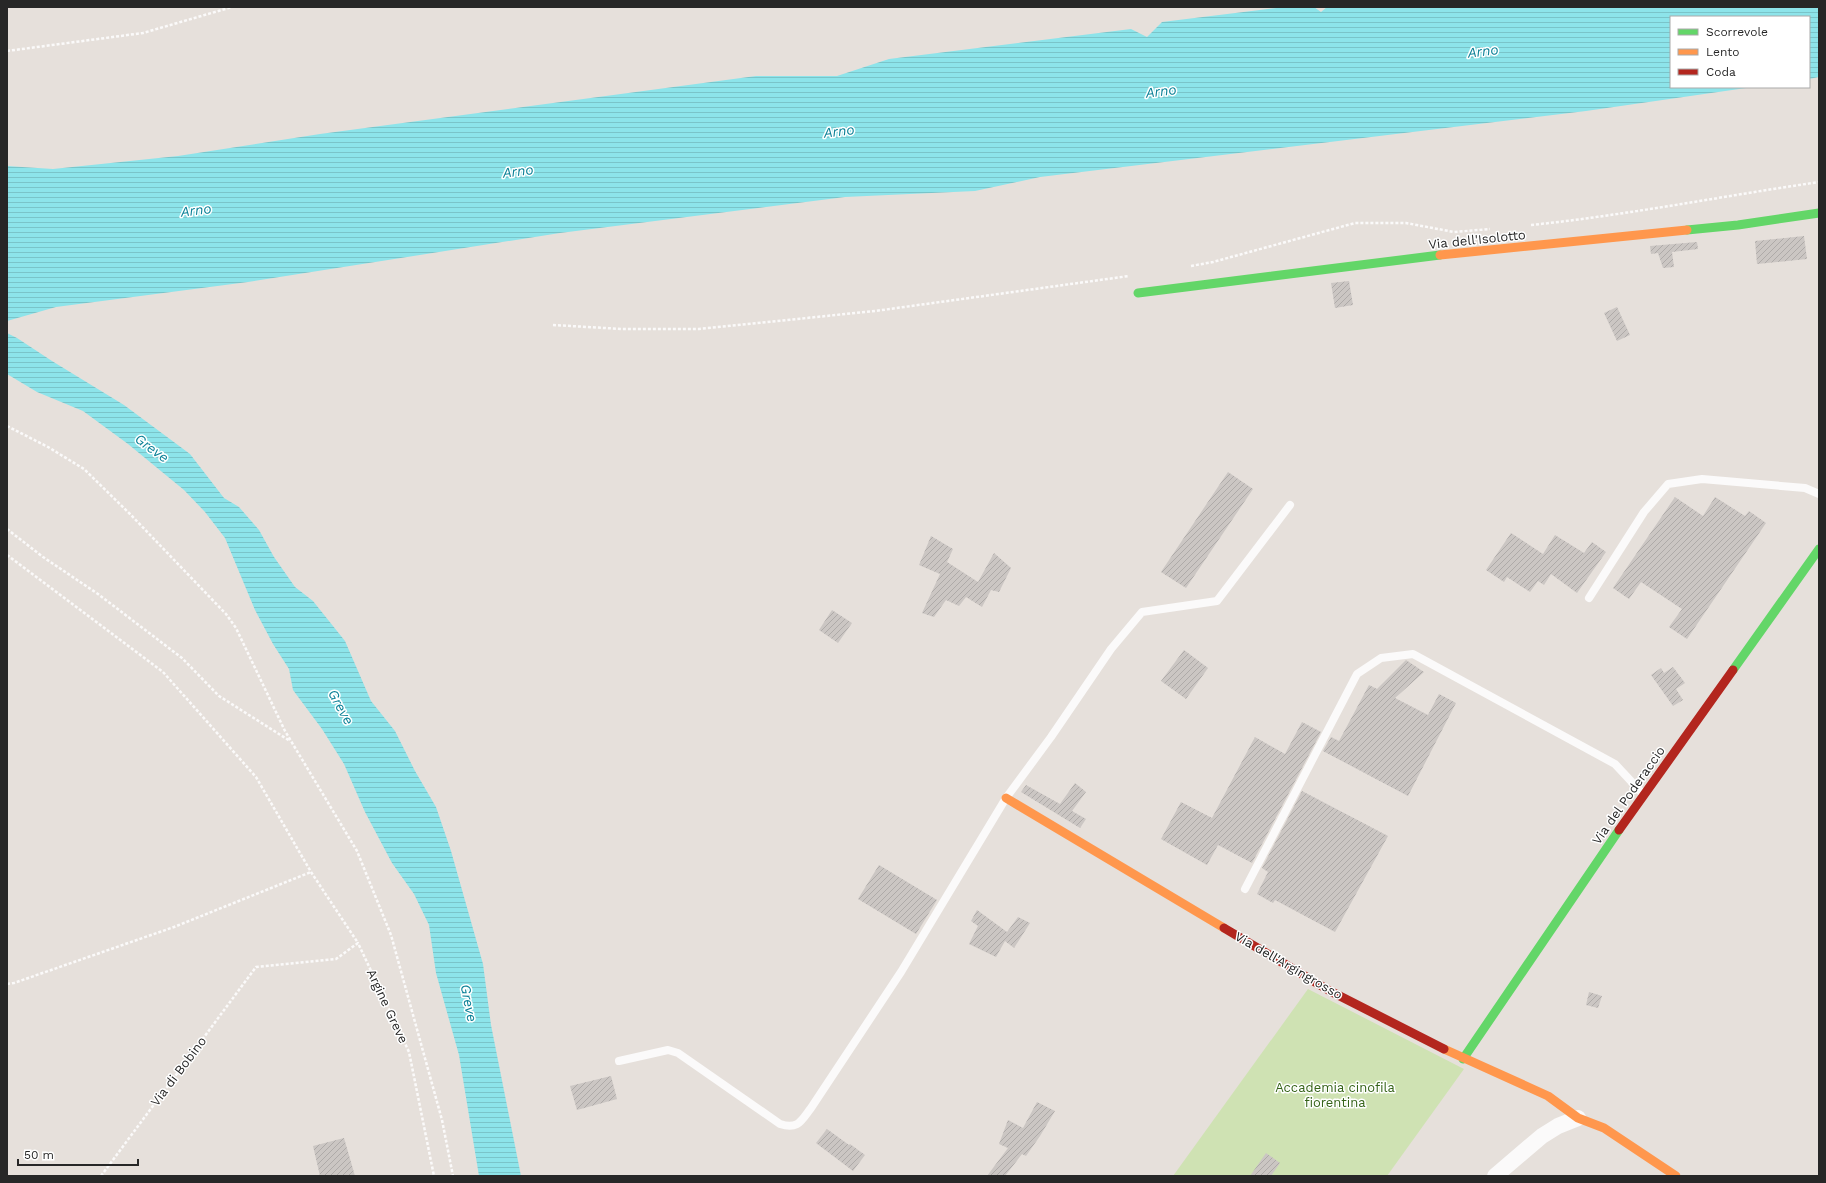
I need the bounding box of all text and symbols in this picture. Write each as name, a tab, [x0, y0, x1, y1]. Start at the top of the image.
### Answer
legend	[1670, 16, 1810, 88]
text: Scorrevole	[1706, 25, 1768, 39]
water label: Arno	[1466, 41, 1499, 61]
text: Lento	[1706, 45, 1740, 59]
text: Coda	[1706, 65, 1736, 79]
water label: Arno	[1144, 81, 1177, 101]
water label: Arno	[822, 121, 855, 141]
water label: Arno	[501, 161, 534, 181]
water label: Arno	[179, 200, 212, 220]
street label: Via dell'Isolotto	[1428, 227, 1527, 252]
water label: Greve	[132, 430, 172, 466]
water label: Greve	[325, 686, 357, 728]
street label: Via del Poderaccio	[1589, 743, 1668, 847]
street label: Via dell'Argingrosso	[1232, 929, 1345, 1002]
street label: Argine Greve	[364, 967, 411, 1046]
water label: Greve	[458, 983, 480, 1023]
street label: Via di Bobino	[147, 1033, 210, 1109]
park label: Accademia cinofila fiorentina	[1275, 1080, 1396, 1110]
scale bar	[18, 1141, 138, 1167]
text: 50 m	[24, 1148, 54, 1162]

